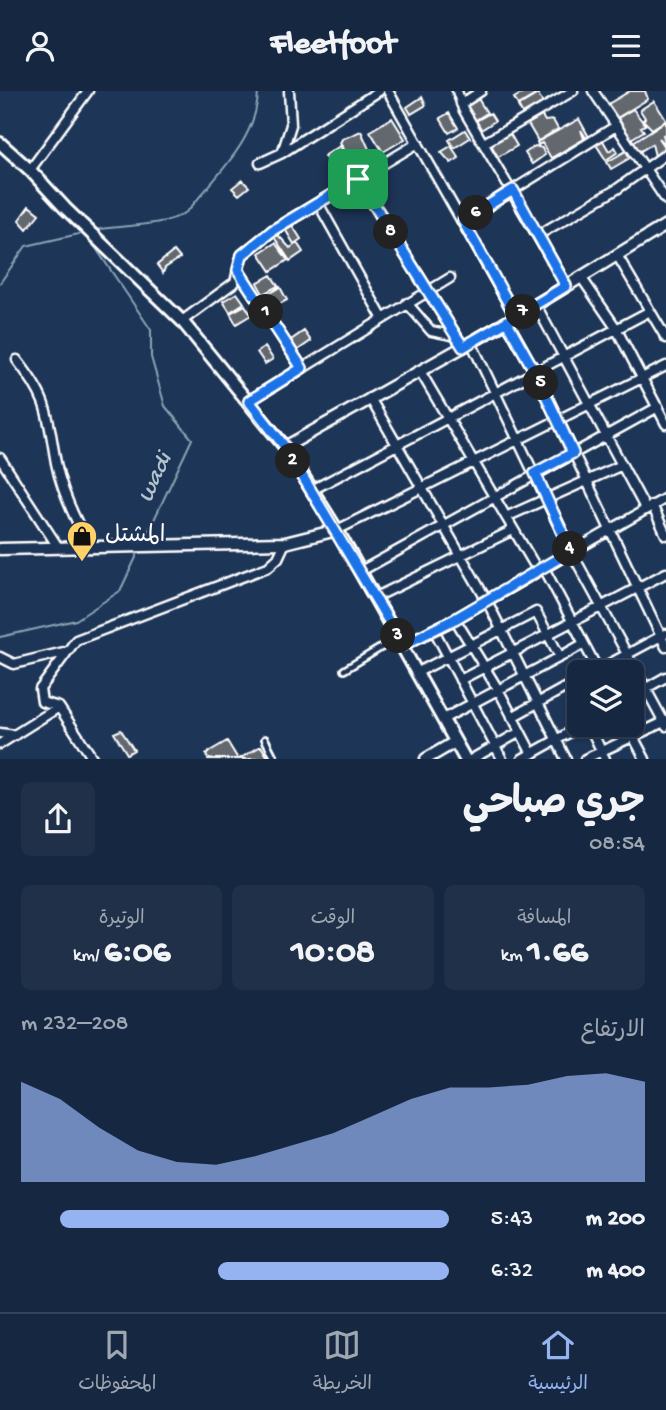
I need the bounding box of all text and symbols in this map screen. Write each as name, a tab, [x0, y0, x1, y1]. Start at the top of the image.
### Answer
icon: person	[21, 27, 59, 65]
text: Fleetfoot	[270, 27, 396, 65]
icon: menu	[607, 27, 645, 65]
pin	[328, 149, 388, 209]
icon: arrive	[339, 160, 377, 198]
pin: 6	[458, 195, 494, 231]
text: 6	[471, 201, 480, 224]
pin: 8	[374, 215, 408, 249]
text: 8	[385, 220, 396, 243]
pin: 1	[248, 295, 284, 329]
pin: 7	[505, 295, 540, 329]
text: 1	[262, 300, 269, 323]
text: 7	[518, 300, 527, 323]
pin: 5	[524, 365, 558, 401]
text: 5	[536, 371, 546, 394]
pin: 2	[276, 443, 310, 479]
water label: wadi	[132, 446, 181, 507]
text: 2	[288, 449, 297, 472]
shop icon: المشتل	[65, 519, 99, 563]
place label: المشتل	[105, 523, 165, 550]
pin: 4	[552, 531, 588, 567]
text: 4	[565, 537, 574, 560]
pin: 3	[380, 619, 416, 653]
text: 3	[393, 624, 402, 647]
map controls	[567, 660, 644, 737]
button: layers	[567, 660, 644, 737]
button: share	[21, 782, 95, 856]
text: جري صباحي	[463, 783, 645, 827]
text: 08:54	[589, 831, 645, 858]
text: الوتيرة	[99, 908, 145, 931]
text: الوقت	[311, 908, 355, 931]
text: المسافة	[517, 908, 571, 931]
text: 6:06	[104, 933, 170, 974]
text: 10:08	[291, 933, 375, 974]
text: 1.66	[527, 933, 588, 974]
text: /km	[73, 945, 104, 968]
text: km	[501, 945, 527, 968]
text: 208–232 m	[21, 1011, 128, 1038]
text: الارتفاع	[581, 1018, 645, 1045]
text: 5:43	[491, 1206, 533, 1233]
text: 200 m	[586, 1206, 645, 1233]
text: 6:32	[491, 1258, 533, 1285]
text: 400 m	[586, 1258, 645, 1285]
tab: المحفوظات	[78, 1326, 156, 1399]
tab: الخريطة	[313, 1326, 372, 1399]
tab: الرئيسية	[528, 1326, 588, 1399]

